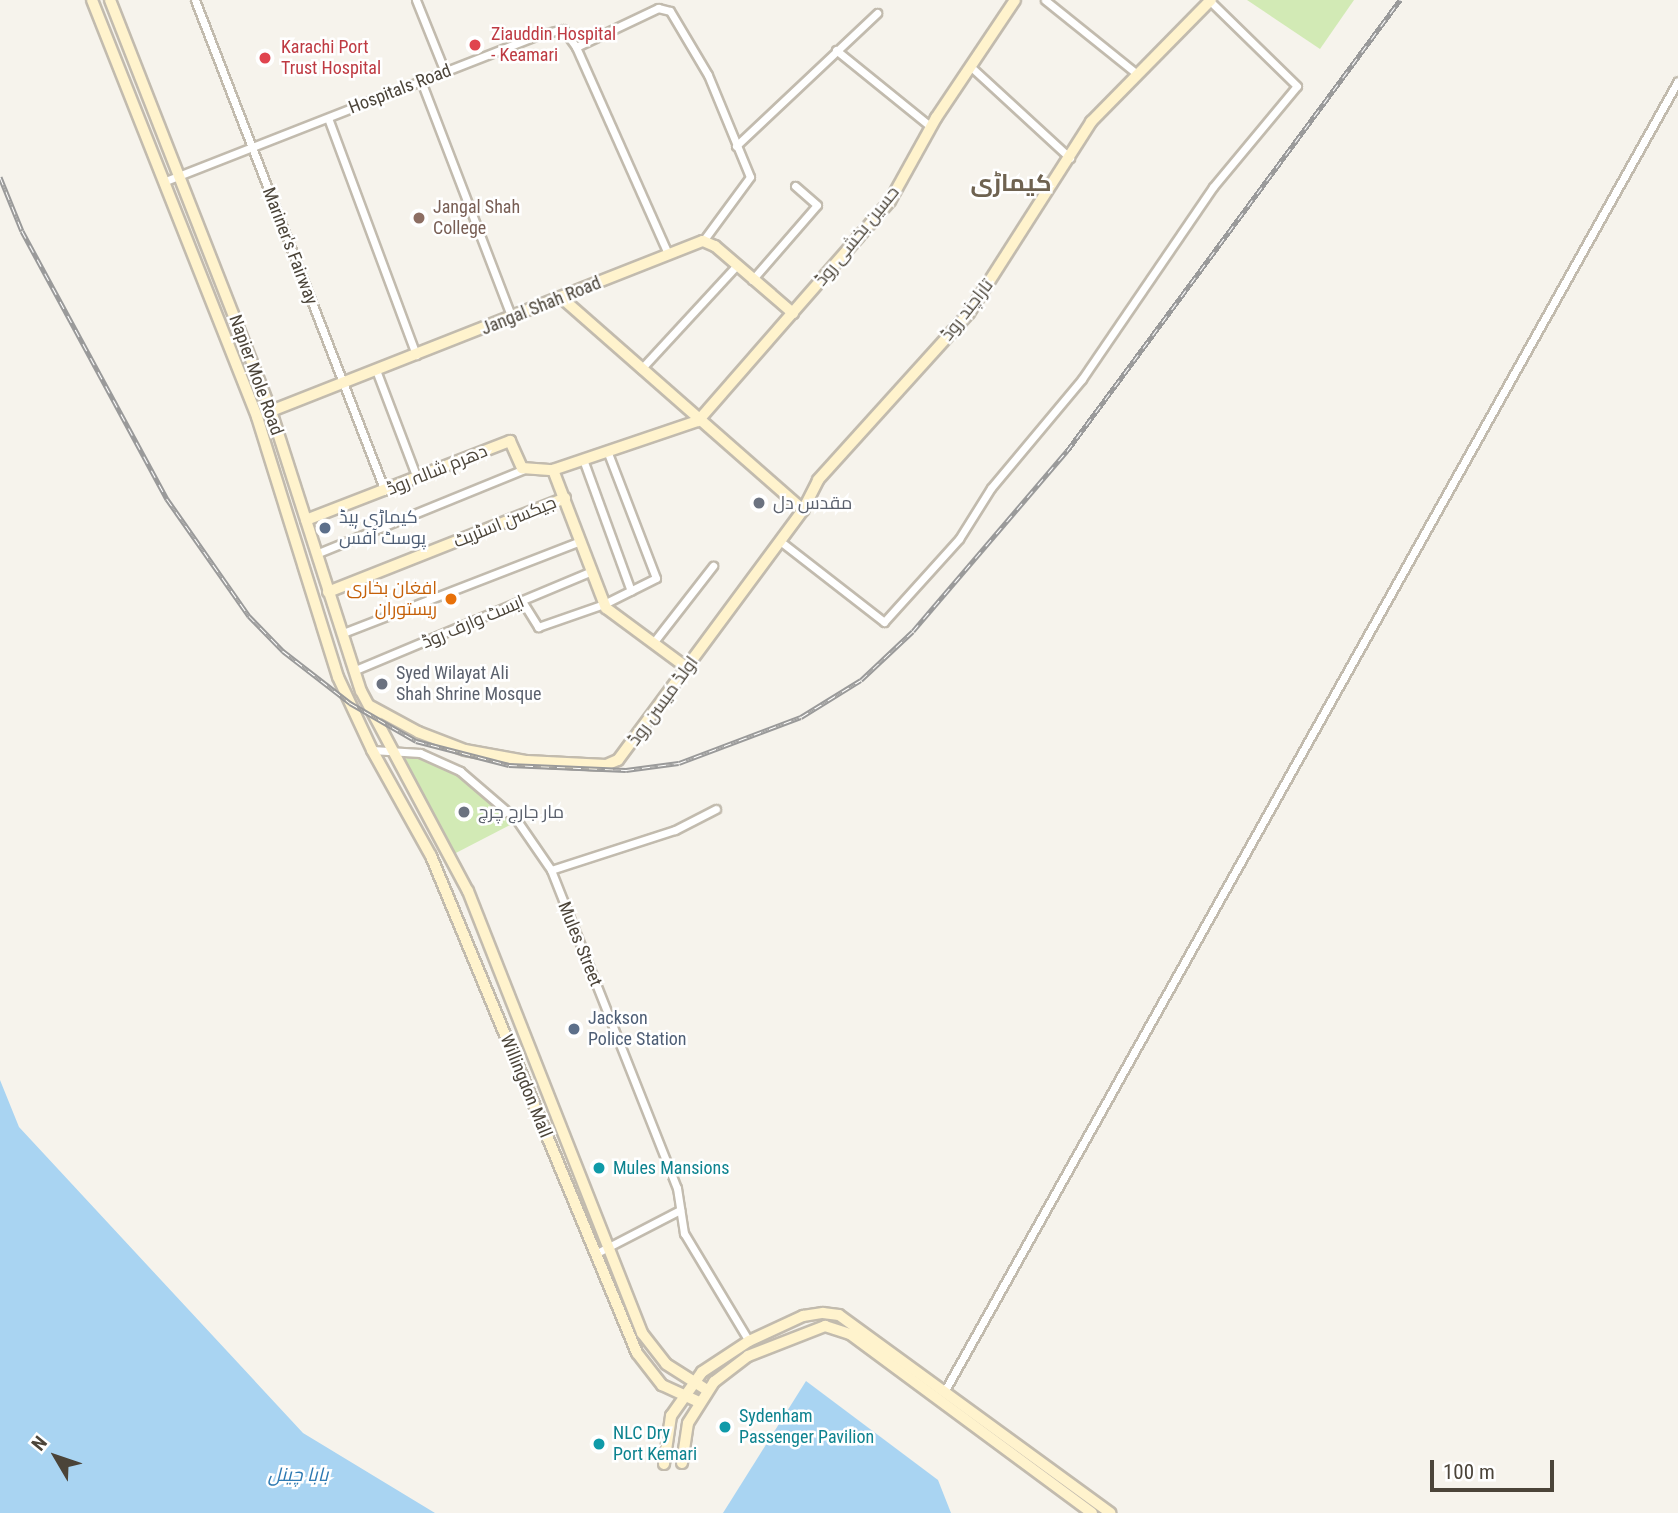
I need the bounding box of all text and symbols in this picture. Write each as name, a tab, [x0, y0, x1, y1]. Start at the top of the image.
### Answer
place label: Ziauddin Hospital - Keamari	[491, 24, 616, 66]
marker: Ziauddin Hospital - Keamari	[465, 35, 485, 55]
place label: Karachi Port Trust Hospital	[281, 37, 381, 80]
marker: Karachi Port Trust Hospital	[255, 48, 275, 68]
street label: Hospitals Road	[346, 60, 454, 118]
district label: کیماڑی	[970, 170, 1052, 198]
street label: حسین بخشی روڈ	[810, 182, 904, 290]
street label: Mariner's Fairway	[258, 184, 322, 308]
place label: Jangal Shah College	[433, 197, 520, 240]
marker: Jangal Shah College	[411, 210, 427, 226]
street label: Jangal Shah Road	[478, 272, 604, 340]
street label: تاراچند روڈ	[936, 275, 998, 345]
street label: Napier Mole Road	[224, 312, 288, 438]
street label: دھرم شالہ روڈ	[383, 440, 491, 500]
street label: جیکسن اسٹریٹ	[450, 492, 560, 552]
place label: مقدس دل	[773, 492, 852, 514]
marker: مقدس دل	[751, 495, 767, 511]
place label: کیماڑی ہیڈ پوسٹ آفس	[339, 507, 426, 550]
marker: کیماڑی ہیڈ پوسٹ آفس	[317, 520, 333, 536]
place label: افغان بخاری ریستوران	[347, 578, 437, 620]
street label: ایسٹ وارف روڈ	[418, 591, 528, 653]
marker: افغان بخاری ریستوران	[443, 591, 459, 607]
street label: اولڈ میسن روڈ	[623, 652, 703, 750]
place label: Syed Wilayat Ali Shah Shrine Mosque	[396, 663, 541, 706]
marker: Syed Wilayat Ali Shah Shrine Mosque	[374, 676, 390, 692]
place label: مار جارج چرچ	[478, 801, 564, 823]
marker: مار جارج چرچ	[456, 804, 472, 820]
street label: Mules Street	[553, 899, 607, 989]
place label: Jackson Police Station	[588, 1008, 687, 1050]
marker: Jackson Police Station	[566, 1021, 582, 1037]
street label: Willingdon Mall	[496, 1031, 556, 1141]
place label: Mules Mansions	[613, 1157, 729, 1179]
marker: Mules Mansions	[591, 1160, 607, 1176]
place label: Sydenham Passenger Pavilion	[739, 1406, 874, 1448]
marker: Sydenham Passenger Pavilion	[717, 1419, 733, 1435]
north arrow	[21, 1422, 91, 1492]
place label: NLC Dry Port Kemari	[613, 1423, 697, 1466]
text: N	[27, 1432, 52, 1455]
marker: NLC Dry Port Kemari	[591, 1436, 607, 1452]
scale bar	[1433, 1446, 1557, 1490]
text: 100 m	[1443, 1460, 1495, 1484]
water label: بابا چینل	[268, 1464, 328, 1486]

